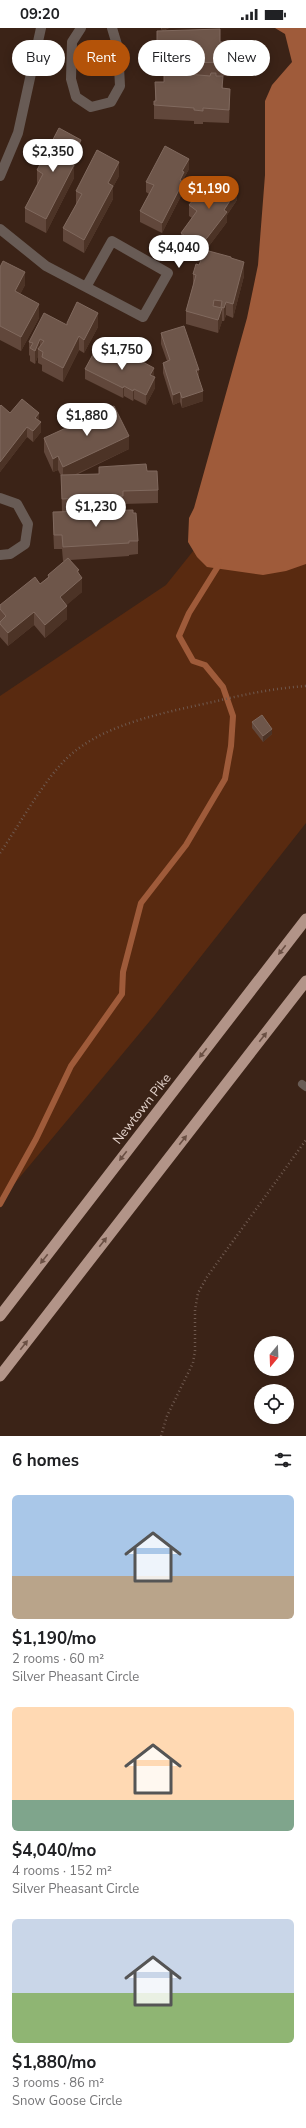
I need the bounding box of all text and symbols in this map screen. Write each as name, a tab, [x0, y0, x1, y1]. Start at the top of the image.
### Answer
text: 09:20	[20, 4, 60, 24]
chip: Buy	[12, 40, 65, 76]
chip: Rent	[73, 40, 130, 76]
chip: Filters	[138, 40, 205, 76]
chip: New	[213, 40, 270, 76]
pin: $2,350	[20, 139, 86, 173]
text: $2,350	[32, 143, 74, 161]
pin: $1,190	[176, 176, 242, 210]
text: $1,190	[188, 180, 230, 198]
pin: $4,040	[146, 235, 212, 269]
text: $4,040	[158, 239, 200, 257]
pin: $1,750	[89, 337, 155, 371]
text: $1,750	[101, 341, 143, 359]
pin: $1,880	[54, 403, 120, 437]
text: $1,880	[66, 407, 108, 425]
pin: $1,230	[63, 494, 129, 528]
text: $1,230	[75, 498, 117, 516]
one-way arrow	[278, 945, 286, 956]
one-way arrow	[258, 1031, 267, 1042]
one-way arrow	[198, 1048, 207, 1059]
street label: Newtown Pike	[109, 1070, 175, 1148]
one-way arrow	[179, 1134, 187, 1145]
one-way arrow	[119, 1151, 128, 1162]
one-way arrow	[99, 1237, 108, 1248]
one-way arrow	[40, 1254, 48, 1265]
north arrow	[254, 1336, 294, 1376]
map controls	[254, 1336, 294, 1424]
one-way arrow	[20, 1340, 28, 1351]
button: locate	[254, 1384, 294, 1424]
text: 6 homes	[12, 1449, 79, 1472]
icon: filters	[272, 1449, 294, 1471]
icon: home	[117, 1521, 189, 1593]
text: $1,190/mo	[12, 1627, 96, 1650]
text: 2 rooms · 60 m²	[12, 1650, 104, 1668]
text: Silver Pheasant Circle	[12, 1668, 139, 1686]
icon: home	[117, 1733, 189, 1805]
text: $4,040/mo	[12, 1839, 96, 1862]
text: 4 rooms · 152 m²	[12, 1862, 112, 1880]
text: Silver Pheasant Circle	[12, 1880, 139, 1898]
icon: home	[117, 1945, 189, 2017]
text: $1,880/mo	[12, 2051, 96, 2074]
text: 3 rooms · 86 m²	[12, 2074, 104, 2092]
text: Snow Goose Circle	[12, 2092, 122, 2110]

